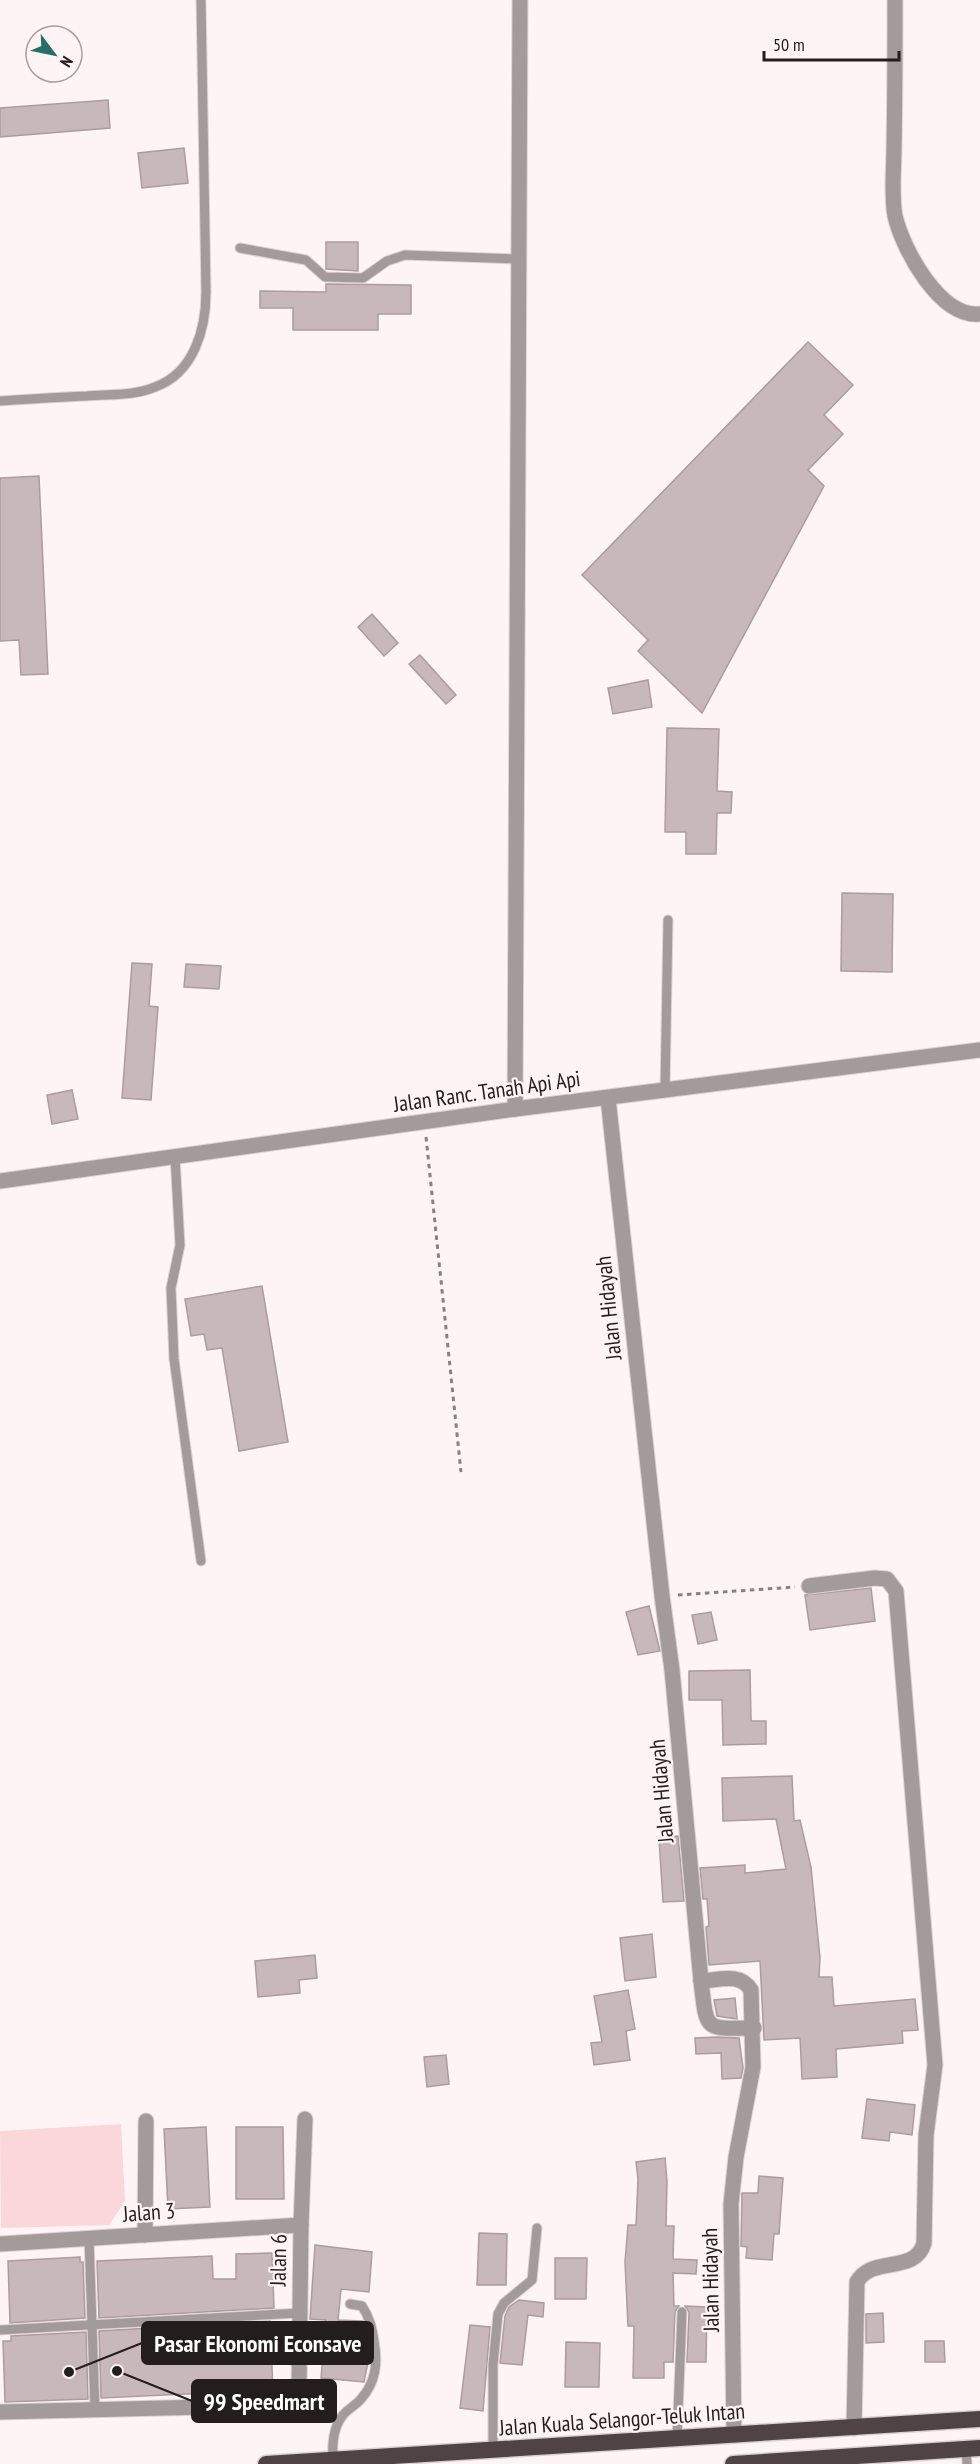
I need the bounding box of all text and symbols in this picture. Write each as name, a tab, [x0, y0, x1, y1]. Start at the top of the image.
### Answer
north arrow	[24, 24, 84, 84]
scale bar	[764, 24, 899, 62]
text: 50 m	[773, 33, 805, 56]
text: N	[56, 53, 77, 71]
street label: Jalan Ranc. Tanah Api Api	[391, 1064, 582, 1118]
street label: Jalan Hidayah	[589, 1255, 627, 1362]
street label: Jalan Hidayah	[643, 1738, 680, 1845]
street label: Jalan 3	[121, 2196, 176, 2228]
street label: Jalan Hidayah	[695, 2228, 725, 2333]
street label: Jalan 6	[264, 2234, 292, 2287]
callout: Pasar Ekonomi Econsave	[142, 2322, 373, 2364]
text: Pasar Ekonomi Econsave	[154, 2328, 362, 2359]
callout: 99 Speedmart	[192, 2380, 336, 2422]
text: 99 Speedmart	[204, 2386, 324, 2417]
street label: Jalan Kuala Selangor-Teluk Intan	[497, 2396, 746, 2442]

